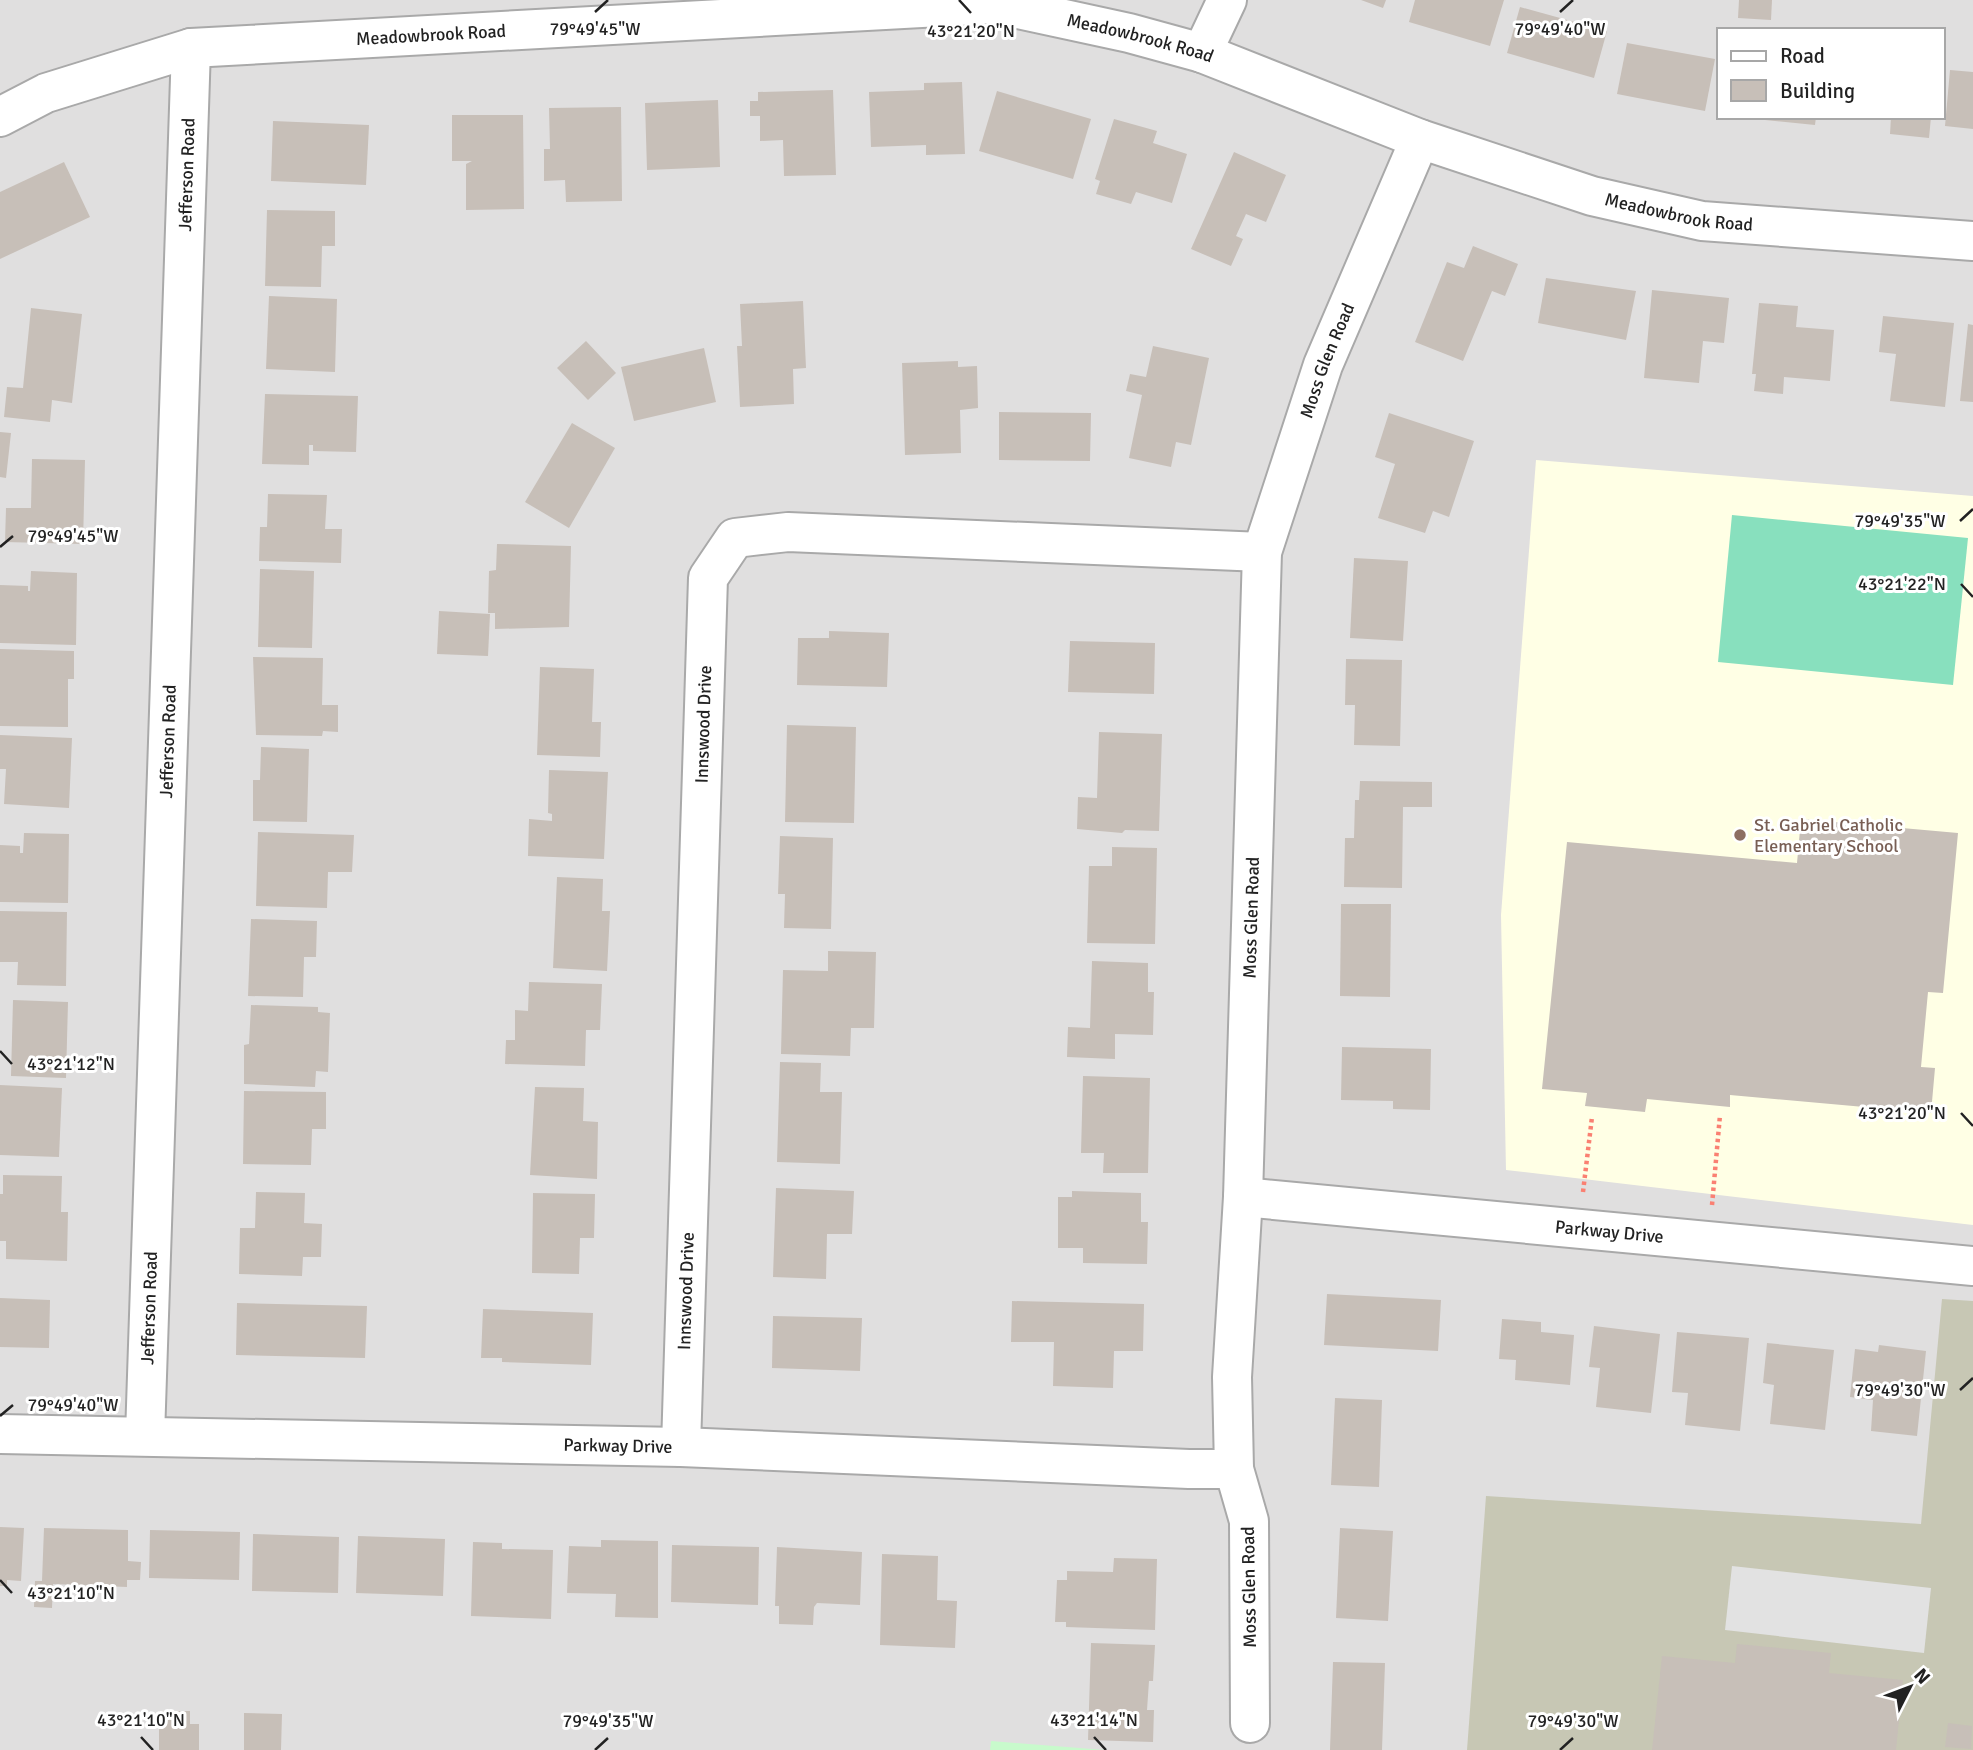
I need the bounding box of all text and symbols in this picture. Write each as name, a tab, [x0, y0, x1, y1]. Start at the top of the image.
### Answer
street label: Meadowbrook Road	[1065, 9, 1217, 67]
text: 79°49'45"W	[550, 18, 640, 40]
text: 79°49'40"W	[1515, 18, 1605, 40]
street label: Meadowbrook Road	[355, 20, 507, 50]
text: 43°21'20"N	[927, 20, 1015, 42]
legend	[1717, 28, 1945, 119]
text: Road	[1780, 43, 1825, 69]
text: Building	[1780, 78, 1855, 104]
street label: Jefferson Road	[174, 117, 200, 232]
street label: Meadowbrook Road	[1603, 188, 1754, 236]
street label: Moss Glen Road	[1295, 300, 1359, 421]
text: 79°49'35"W	[1855, 510, 1945, 532]
text: 79°49'45"W	[28, 525, 118, 547]
text: 43°21'22"N	[1858, 573, 1946, 595]
street label: Innswood Drive	[691, 665, 716, 784]
street label: Jefferson Road	[155, 684, 181, 799]
place label: St. Gabriel Catholic Elementary School	[1754, 814, 1903, 857]
marker: St. Gabriel Catholic Elementary School	[1732, 827, 1748, 843]
street label: Moss Glen Road	[1238, 856, 1264, 979]
text: 43°21'12"N	[27, 1053, 115, 1075]
text: 43°21'20"N	[1858, 1102, 1946, 1124]
street label: Parkway Drive	[1554, 1216, 1665, 1248]
street label: Innswood Drive	[673, 1232, 699, 1350]
street label: Jefferson Road	[136, 1251, 162, 1365]
text: 79°49'30"W	[1855, 1379, 1945, 1401]
text: 79°49'40"W	[28, 1394, 118, 1416]
street label: Parkway Drive	[563, 1434, 673, 1458]
street label: Moss Glen Road	[1237, 1526, 1261, 1648]
text: 43°21'10"N	[27, 1582, 115, 1604]
north arrow	[1875, 1652, 1945, 1722]
text: N	[1909, 1663, 1935, 1689]
text: 43°21'10"N	[97, 1709, 185, 1731]
text: 43°21'14"N	[1050, 1709, 1138, 1731]
text: 79°49'35"W	[563, 1710, 653, 1732]
text: 79°49'30"W	[1528, 1710, 1618, 1732]

